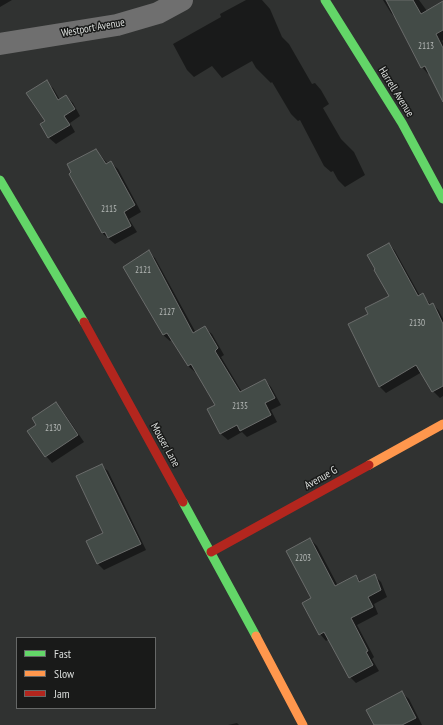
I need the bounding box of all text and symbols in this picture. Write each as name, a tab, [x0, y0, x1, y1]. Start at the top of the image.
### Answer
street label: Westport Avenue	[60, 16, 126, 40]
house number: 2113	[418, 41, 434, 51]
street label: Harrell Avenue	[376, 65, 416, 119]
house number: 2115	[101, 204, 117, 214]
house number: 2121	[135, 265, 151, 275]
house number: 2127	[159, 307, 175, 317]
house number: 2130	[409, 318, 425, 328]
house number: 2135	[232, 401, 248, 411]
street label: Mouser Lane	[148, 421, 182, 469]
house number: 2130	[45, 423, 61, 433]
street label: Avenue G	[302, 464, 340, 492]
house number: 2203	[295, 553, 311, 563]
legend	[16, 637, 156, 709]
text: Fast	[54, 646, 71, 661]
text: Slow	[54, 666, 74, 681]
text: Jam	[54, 686, 70, 701]

